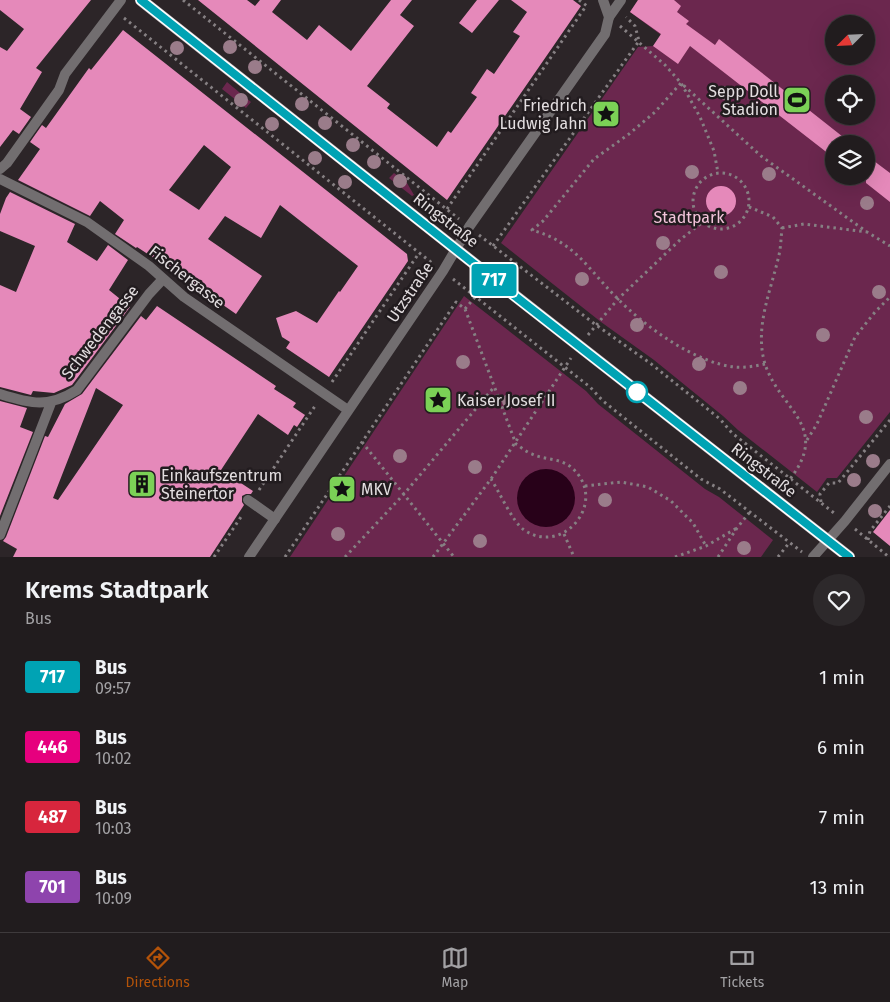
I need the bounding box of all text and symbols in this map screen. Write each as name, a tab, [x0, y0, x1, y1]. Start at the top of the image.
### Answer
north arrow	[825, 15, 875, 65]
map controls	[825, 15, 875, 185]
button: locate	[825, 75, 875, 125]
place label: Sepp Doll Stadion	[708, 82, 778, 119]
sports icon: Sepp Doll Stadion	[782, 85, 812, 115]
place label: Friedrich Ludwig Jahn	[500, 96, 587, 133]
place icon: Friedrich Ludwig Jahn	[591, 99, 621, 129]
button: layers	[825, 135, 875, 185]
street label: Ringstraße	[410, 189, 482, 251]
park label: Stadtpark	[654, 208, 725, 227]
street label: Fischergasse	[145, 241, 229, 313]
street label: Utzstraße	[383, 258, 437, 326]
line badge: 717	[465, 264, 523, 296]
text: 717	[482, 269, 506, 291]
street label: Schwedengasse	[58, 281, 142, 383]
unlabelled marker	[626, 381, 648, 403]
place icon: Kaiser Josef II	[423, 385, 453, 415]
place label: Kaiser Josef II	[457, 391, 556, 410]
street label: Ringstraße	[728, 439, 800, 501]
place label: Einkaufszentrum Steinertor	[161, 466, 282, 503]
building icon: Einkaufszentrum Steinertor	[127, 469, 157, 499]
place icon: MKV	[327, 474, 357, 504]
place label: MKV	[361, 480, 392, 499]
button: heart	[813, 574, 865, 626]
text: Krems Stadtpark	[25, 576, 208, 604]
text: Bus	[25, 609, 52, 628]
text: Bus	[95, 656, 127, 679]
text: 717	[40, 666, 65, 688]
text: 1 min	[819, 666, 865, 689]
text: 09:57	[95, 679, 131, 698]
text: Bus	[95, 726, 127, 749]
text: 446	[37, 736, 68, 758]
text: 6 min	[817, 736, 865, 759]
text: 10:02	[95, 749, 131, 768]
text: Bus	[95, 796, 127, 819]
text: 487	[38, 806, 67, 828]
text: 7 min	[819, 806, 865, 829]
text: 10:03	[95, 819, 131, 838]
text: Bus	[95, 866, 127, 889]
text: 701	[39, 876, 66, 898]
text: 13 min	[809, 876, 865, 899]
text: 10:09	[95, 889, 132, 908]
tab: Directions	[126, 944, 190, 991]
tab: Map	[441, 944, 469, 991]
tab: Tickets	[720, 944, 764, 991]

